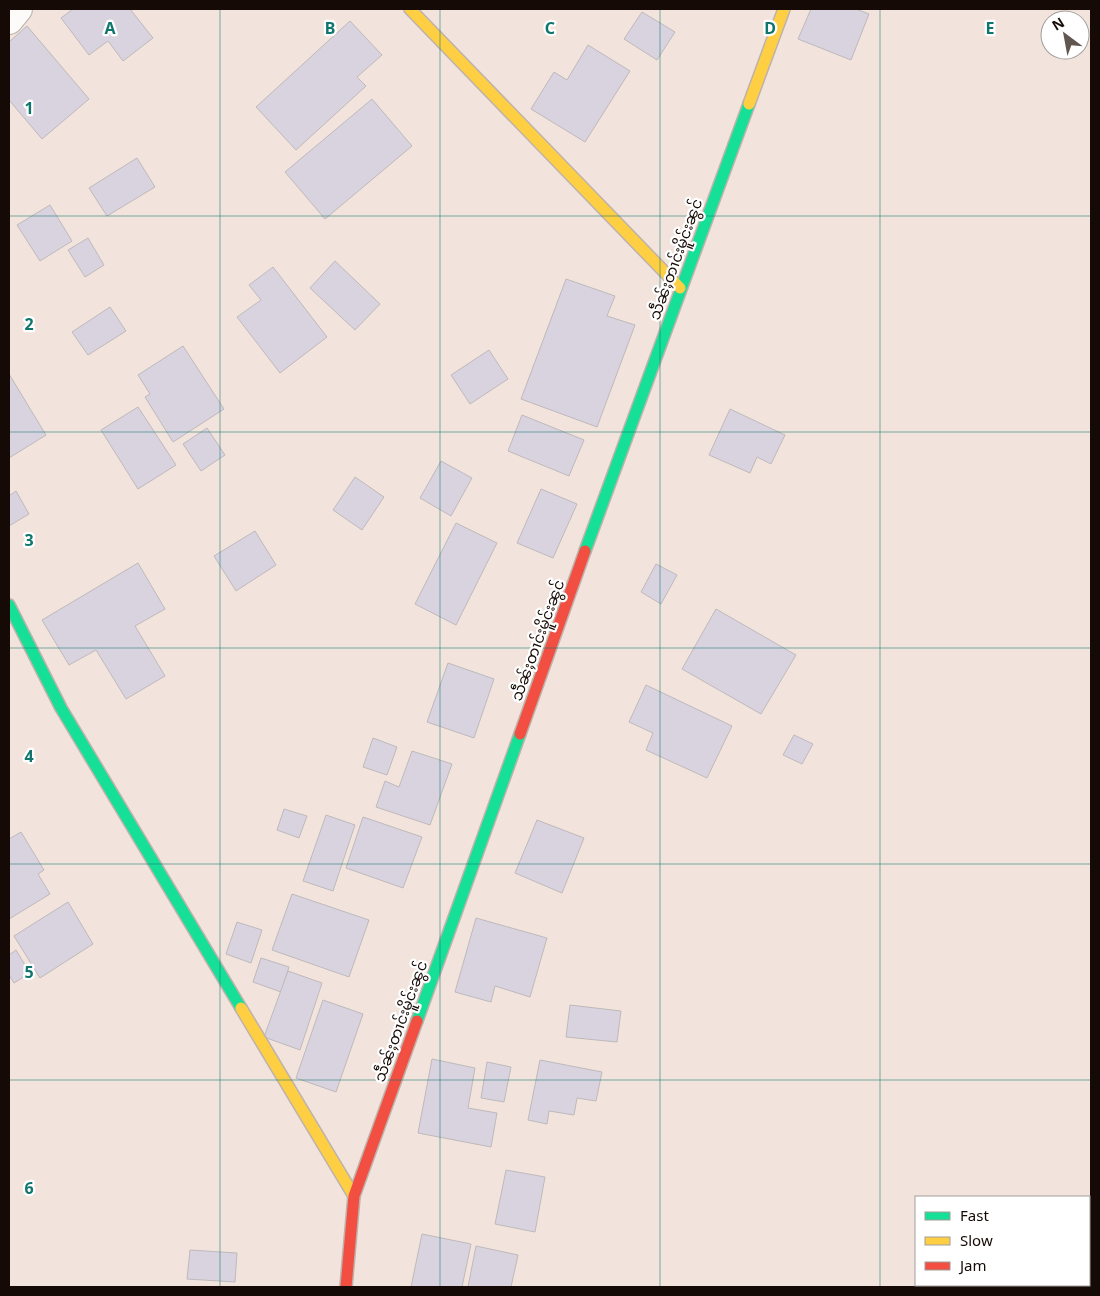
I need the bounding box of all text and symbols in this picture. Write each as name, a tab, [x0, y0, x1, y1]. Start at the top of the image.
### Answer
north arrow	[1040, 10, 1090, 60]
text: N	[1048, 12, 1068, 35]
text: A	[104, 17, 116, 39]
text: B	[325, 17, 335, 39]
text: C	[545, 17, 555, 39]
text: D	[764, 17, 776, 39]
text: E	[986, 17, 995, 39]
text: 1	[24, 97, 34, 119]
street label: သဵၼ်ႈတၢင်းမိူင်းၼွင်	[644, 196, 709, 323]
text: 2	[24, 313, 34, 335]
text: 3	[24, 529, 34, 551]
street label: သဵၼ်ႈတၢင်းမိူင်းၼွင်	[506, 577, 571, 704]
text: 4	[24, 745, 34, 767]
street label: သဵၼ်ႈတၢင်းမိူင်းၼွင်	[369, 958, 434, 1085]
text: 5	[24, 961, 34, 983]
text: 6	[24, 1177, 34, 1199]
legend	[915, 1196, 1090, 1286]
text: Fast	[960, 1205, 989, 1225]
text: Slow	[960, 1230, 993, 1250]
text: Jam	[958, 1255, 987, 1275]

